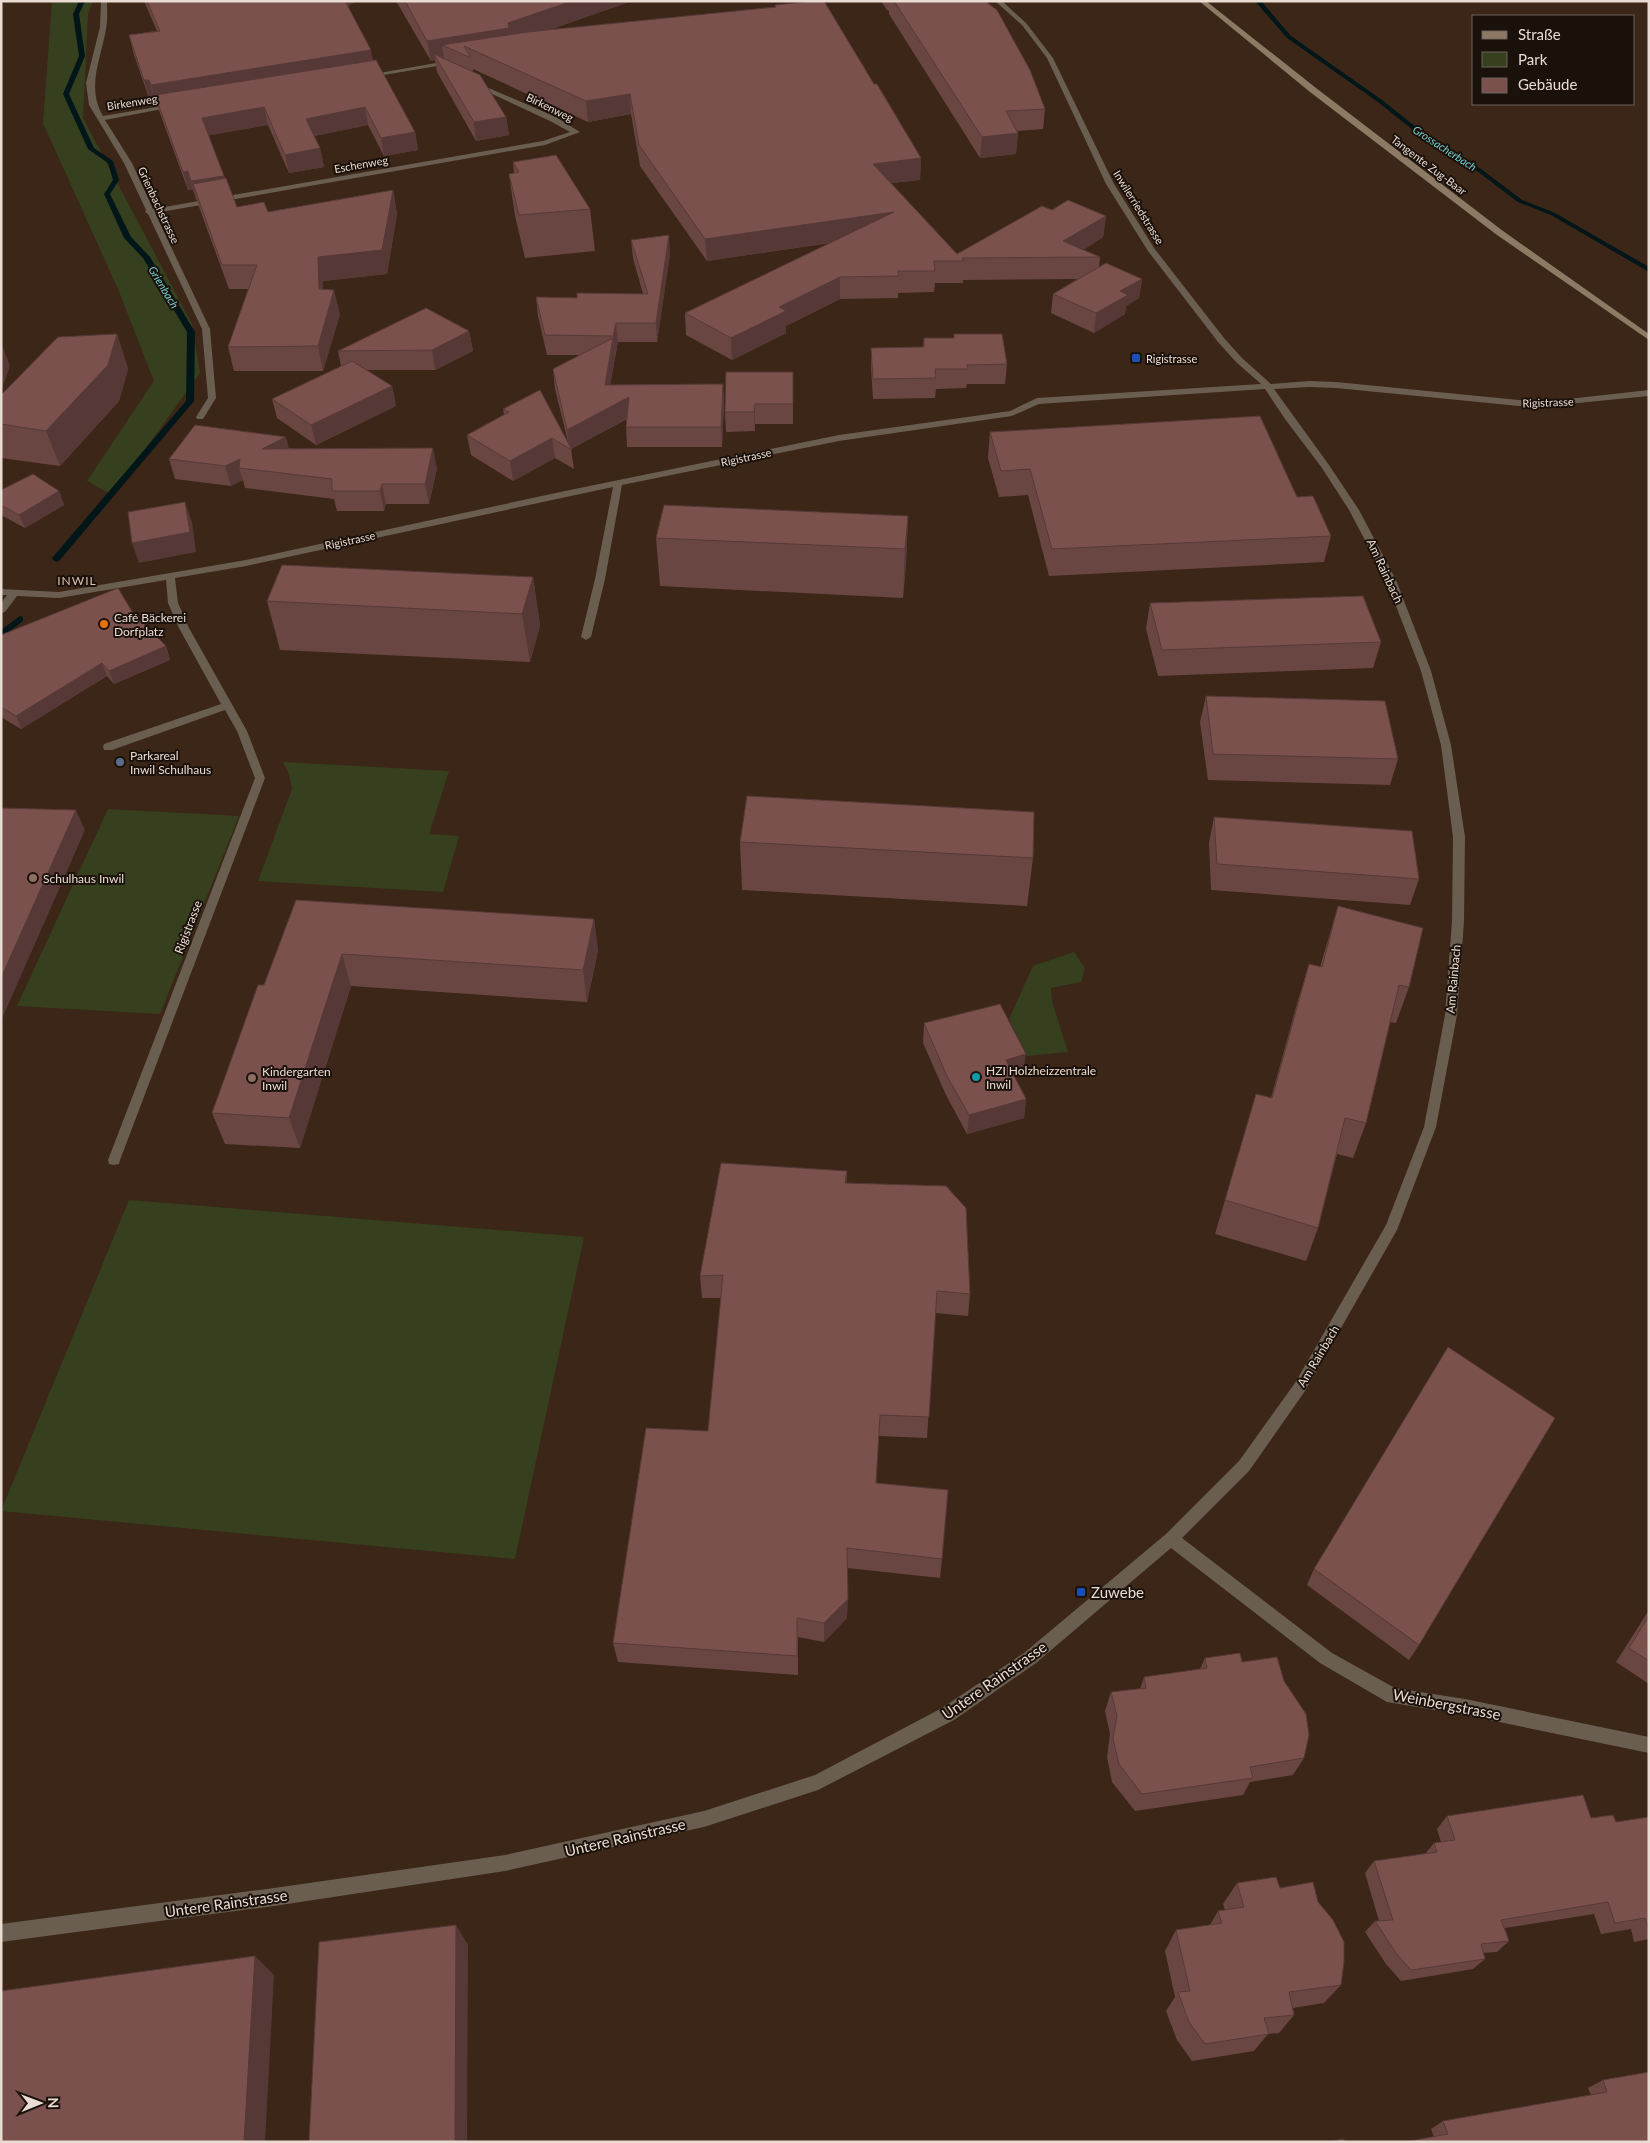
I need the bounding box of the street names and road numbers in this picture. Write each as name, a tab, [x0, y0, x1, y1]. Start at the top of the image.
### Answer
street label: Birkenweg	[524, 90, 576, 124]
street label: Birkenweg	[106, 92, 158, 112]
street label: Tangente Zug-Baar	[1389, 132, 1469, 198]
street label: Eschenweg	[333, 153, 389, 175]
street label: Grienbachstrasse	[136, 165, 183, 246]
street label: Inwilerriedstrasse	[1111, 168, 1167, 247]
street label: Rigistrasse	[1522, 395, 1574, 409]
street label: Rigistrasse	[720, 445, 773, 469]
street label: Rigistrasse	[324, 528, 377, 552]
street label: Am Rainbach	[1364, 537, 1406, 605]
street label: Rigistrasse	[171, 898, 205, 956]
street label: Am Rainbach	[1443, 944, 1463, 1014]
street label: Am Rainbach	[1294, 1323, 1342, 1389]
street label: Untere Rainstrasse	[938, 1637, 1050, 1723]
street label: Weinbergstrasse	[1392, 1685, 1503, 1723]
street label: Untere Rainstrasse	[563, 1814, 687, 1860]
street label: Untere Rainstrasse	[164, 1885, 288, 1921]

